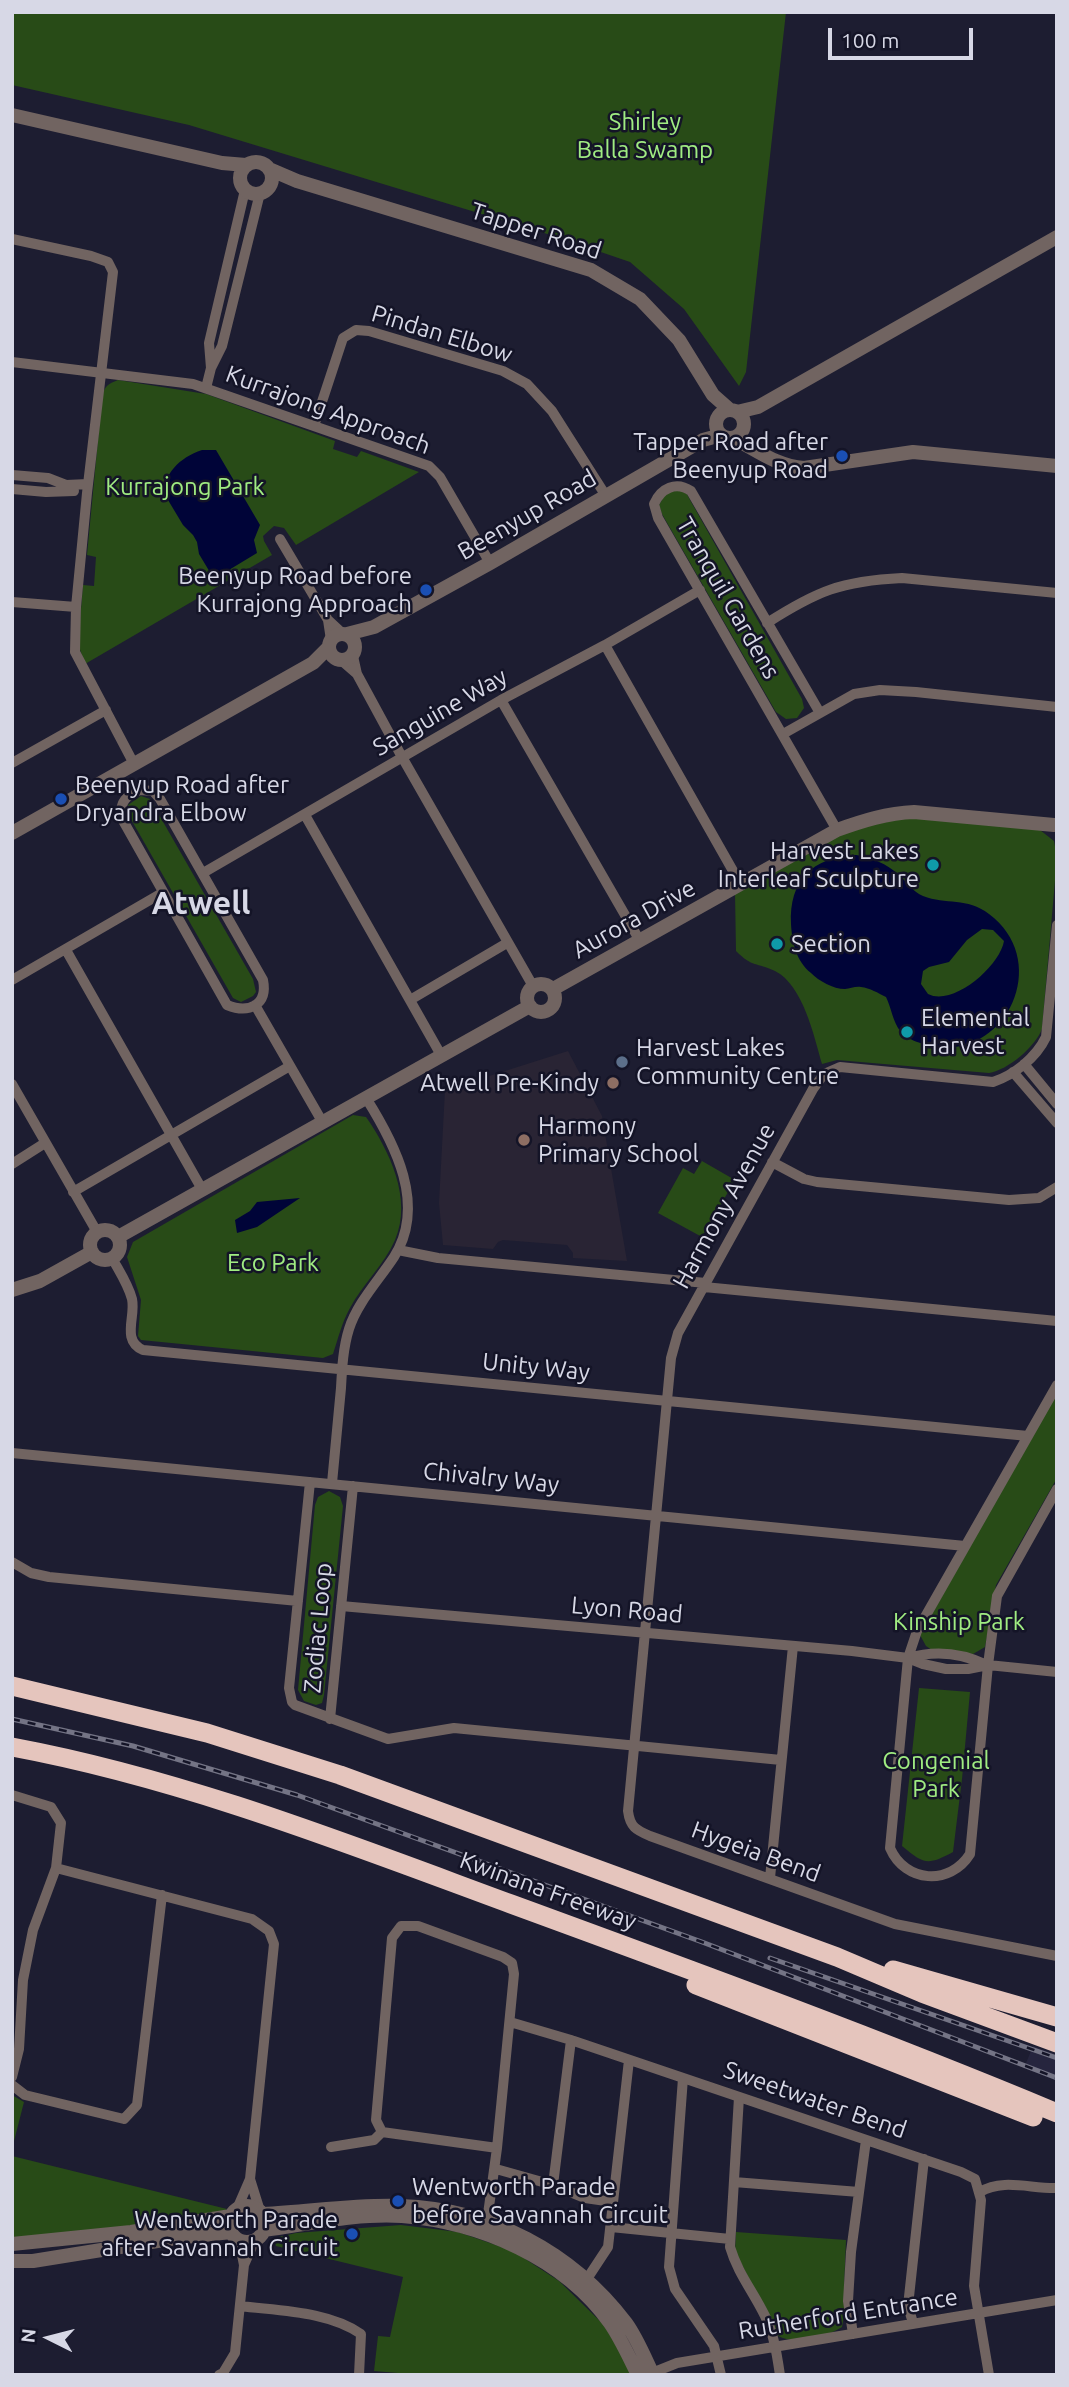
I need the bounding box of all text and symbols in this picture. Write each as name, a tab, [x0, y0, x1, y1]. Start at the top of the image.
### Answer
scale bar	[831, 14, 976, 58]
text: 100 m	[841, 28, 899, 52]
park label: Shirley Balla Swamp	[577, 108, 713, 164]
street label: Tapper Road	[467, 196, 605, 266]
street label: Pindan Elbow	[368, 299, 516, 369]
street label: Kurrajong Approach	[222, 360, 434, 460]
place label: Tapper Road after Beenyup Road	[633, 428, 828, 484]
marker: Tapper Road after Beenyup Road	[834, 448, 850, 464]
street label: Beenyup Road	[453, 464, 601, 566]
park label: Kurrajong Park	[105, 473, 265, 501]
street label: Tranquil Gardens	[670, 512, 786, 684]
place label: Beenyup Road before Kurrajong Approach	[178, 562, 412, 618]
marker: Beenyup Road before Kurrajong Approach	[418, 582, 434, 598]
street label: Sanguine Way	[368, 662, 512, 762]
place label: Beenyup Road after Dryandra Elbow	[75, 771, 289, 827]
marker: Beenyup Road after Dryandra Elbow	[53, 791, 69, 807]
place label: Harvest Lakes Interleaf Sculpture	[718, 837, 919, 893]
marker: Harvest Lakes Interleaf Sculpture	[925, 857, 941, 873]
street label: Aurora Drive	[568, 873, 700, 965]
district label: Atwell	[151, 884, 251, 922]
place label: Section	[791, 930, 871, 958]
marker: Section	[769, 936, 785, 952]
place label: Elemental Harvest	[921, 1004, 1030, 1060]
marker: Elemental Harvest	[899, 1024, 915, 1040]
place label: Harvest Lakes Community Centre	[636, 1034, 839, 1090]
marker: Harvest Lakes Community Centre	[614, 1054, 630, 1070]
place label: Atwell Pre-Kindy	[420, 1069, 599, 1097]
marker: Atwell Pre-Kindy	[605, 1075, 621, 1091]
place label: Harmony Primary School	[538, 1112, 699, 1168]
street label: Harmony Avenue	[667, 1118, 781, 1294]
marker: Harmony Primary School	[516, 1132, 532, 1148]
park label: Eco Park	[227, 1249, 319, 1277]
street label: Unity Way	[481, 1347, 591, 1387]
street label: Chivalry Way	[421, 1457, 561, 1499]
street label: Zodiac Loop	[298, 1562, 338, 1694]
street label: Lyon Road	[570, 1591, 684, 1629]
park label: Kinship Park	[893, 1608, 1025, 1636]
park label: Congenial Park	[882, 1747, 990, 1803]
street label: Hygeia Bend	[688, 1815, 824, 1889]
street label: Kwinana Freeway	[456, 1846, 640, 1936]
street label: Sweetwater Bend	[720, 2055, 910, 2145]
place label: Wentworth Parade before Savannah Circuit	[412, 2173, 668, 2229]
marker: Wentworth Parade before Savannah Circuit	[390, 2193, 406, 2209]
place label: Wentworth Parade after Savannah Circuit	[102, 2206, 338, 2262]
marker: Wentworth Parade after Savannah Circuit	[344, 2226, 360, 2242]
street label: Rutherford Entrance	[736, 2282, 960, 2346]
north arrow	[14, 2303, 84, 2373]
text: N	[16, 2328, 40, 2344]

